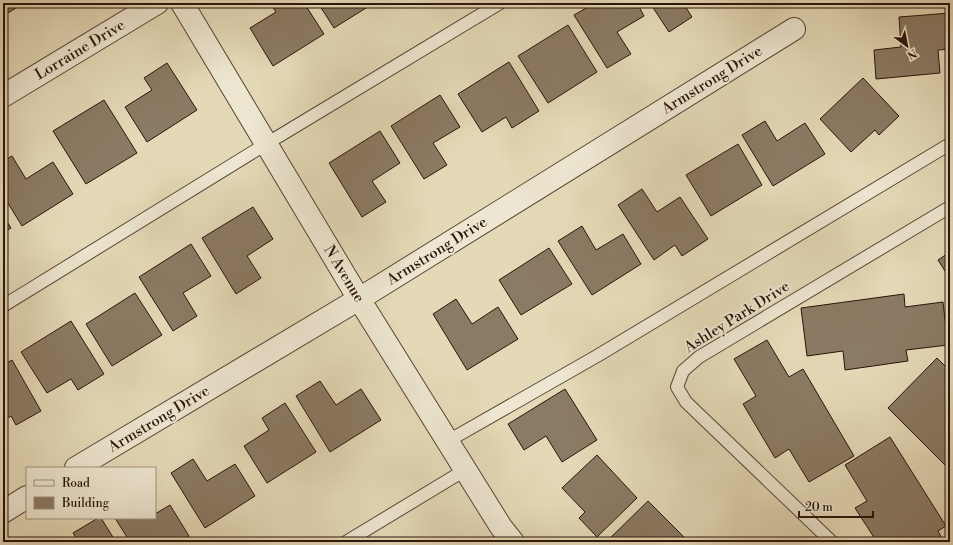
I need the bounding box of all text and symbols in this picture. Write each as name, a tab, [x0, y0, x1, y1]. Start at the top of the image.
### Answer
street label: Lorraine Drive	[31, 16, 129, 84]
north arrow	[887, 26, 927, 66]
street label: Armstrong Drive	[657, 41, 766, 119]
text: N	[904, 45, 919, 62]
street label: Armstrong Drive	[382, 212, 491, 290]
street label: N Avenue	[319, 242, 369, 306]
street label: Ashley Park Drive	[680, 277, 793, 358]
street label: Armstrong Drive	[104, 381, 213, 457]
legend	[26, 467, 156, 519]
text: Road	[62, 476, 90, 491]
scale bar	[799, 493, 873, 519]
text: Building	[61, 496, 110, 511]
text: 20 m	[805, 500, 833, 515]

